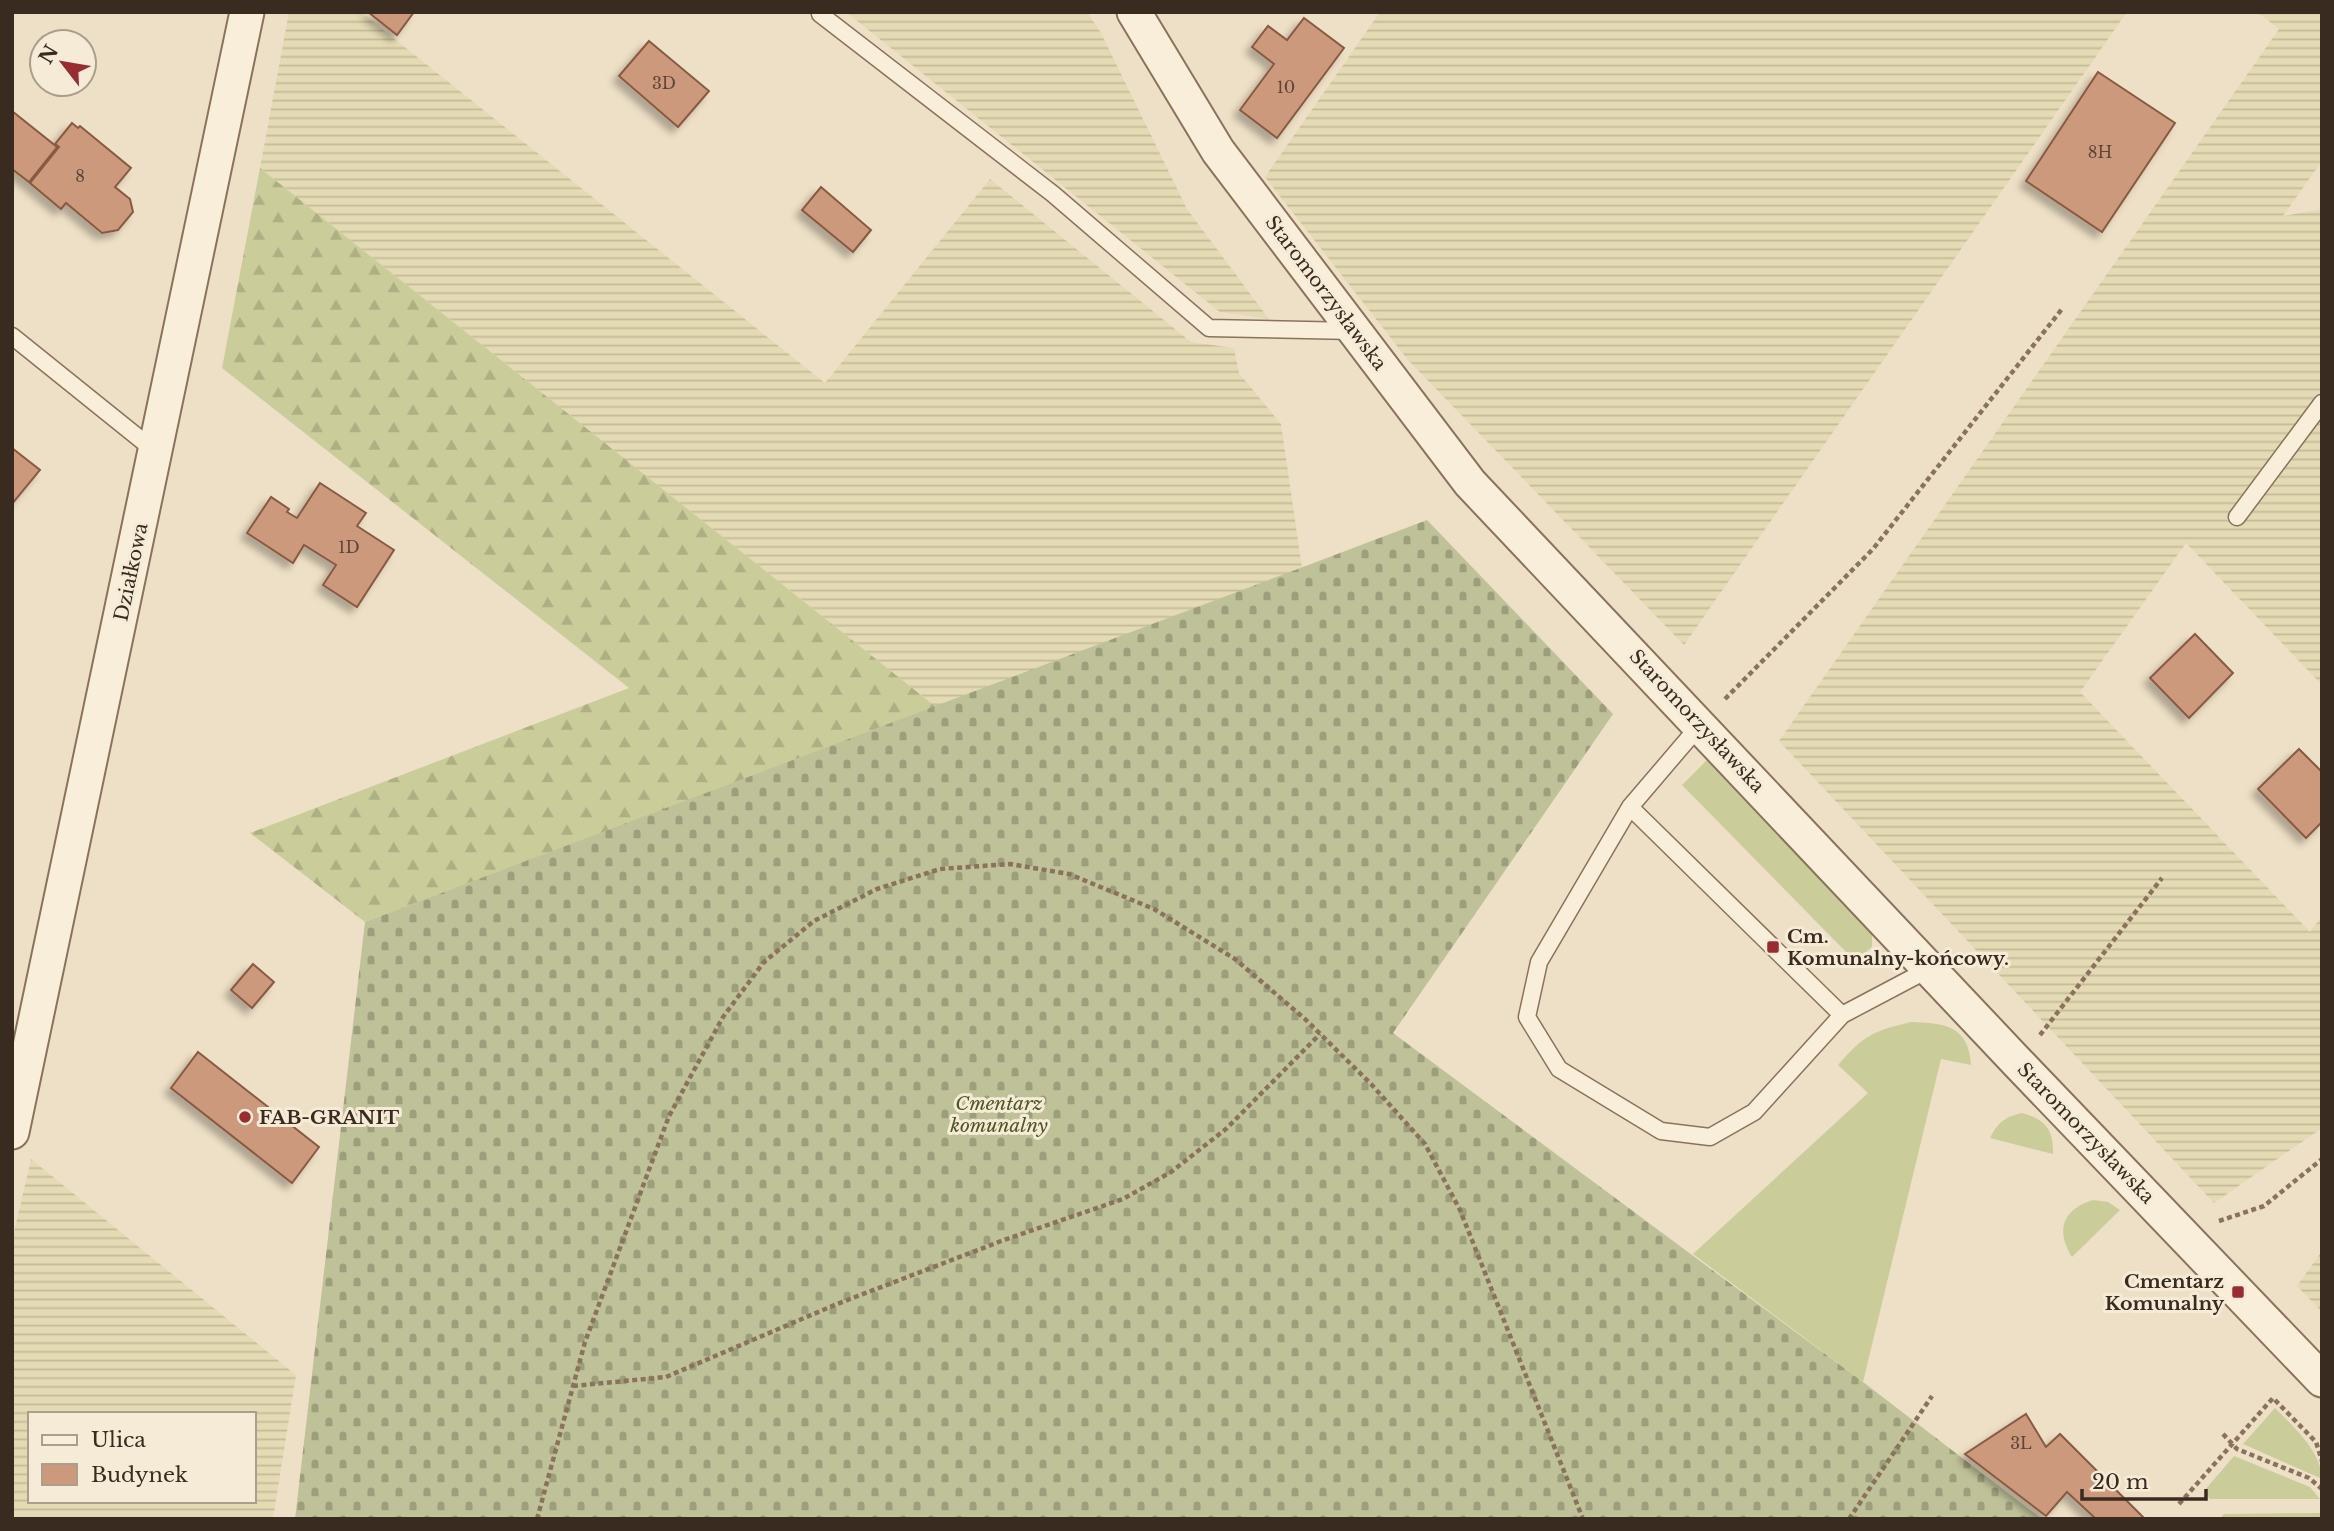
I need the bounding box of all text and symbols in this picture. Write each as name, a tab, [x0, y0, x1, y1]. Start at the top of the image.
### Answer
north arrow	[28, 28, 98, 98]
text: N	[34, 41, 63, 68]
house number: 3D	[652, 73, 676, 93]
house number: 10	[1277, 77, 1295, 97]
house number: 8H	[2088, 142, 2112, 162]
house number: 8	[75, 166, 85, 186]
street label: Staromorzysławska	[1260, 211, 1392, 375]
street label: Działkowa	[109, 520, 153, 623]
house number: 1D	[338, 537, 360, 557]
street label: Staromorzysławska	[1625, 645, 1770, 798]
place label: Cm. Komunalny-końcowy.	[1787, 925, 2009, 970]
marker: Cm. Komunalny-końcowy.	[1765, 939, 1781, 955]
street label: Staromorzysławska	[2013, 1058, 2160, 1209]
park label: Cmentarz komunalny	[949, 1092, 1048, 1137]
place label: FAB-GRANIT	[259, 1106, 400, 1129]
marker: FAB-GRANIT	[237, 1109, 253, 1125]
place label: Cmentarz Komunalny	[2105, 1270, 2225, 1315]
marker: Cmentarz Komunalny	[2230, 1284, 2246, 1300]
legend	[28, 1412, 256, 1503]
text: Ulica	[91, 1427, 146, 1453]
house number: 3L	[2010, 1433, 2032, 1453]
scale bar	[2082, 1458, 2206, 1502]
text: Budynek	[91, 1462, 188, 1488]
text: 20 m	[2092, 1469, 2149, 1495]

